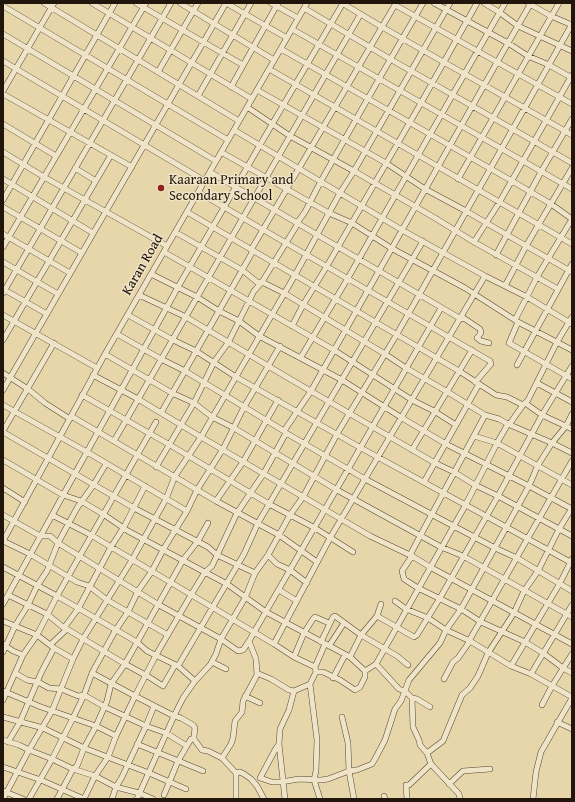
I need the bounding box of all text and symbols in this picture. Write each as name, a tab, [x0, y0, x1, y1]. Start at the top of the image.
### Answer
place label: Kaaraan Primary and Secondary School	[169, 172, 293, 204]
marker: Kaaraan Primary and Secondary School	[156, 183, 166, 193]
street label: Karan Road	[119, 232, 167, 298]

